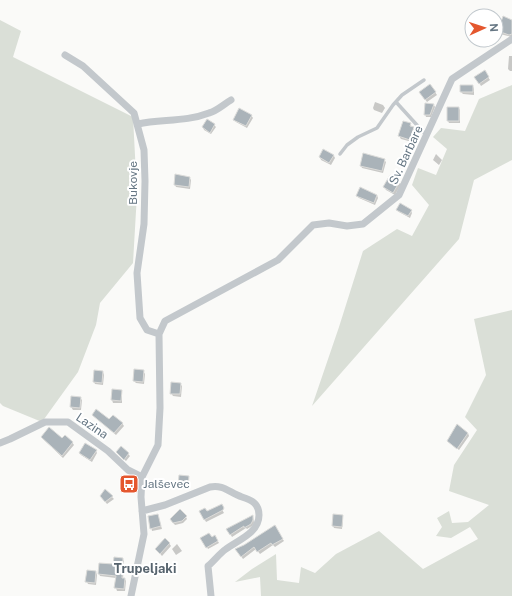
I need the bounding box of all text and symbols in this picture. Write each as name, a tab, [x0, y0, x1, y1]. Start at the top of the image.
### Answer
north arrow	[464, 8, 504, 48]
text: N	[488, 23, 500, 32]
street label: Sv. Barbare	[386, 123, 426, 187]
street label: Bukovje	[126, 161, 140, 205]
street label: Lazina	[73, 410, 111, 442]
bus stop icon: Jalševec	[118, 473, 140, 495]
place label: Jalševec	[143, 477, 190, 491]
district label: Trupeljaki	[114, 561, 176, 576]

